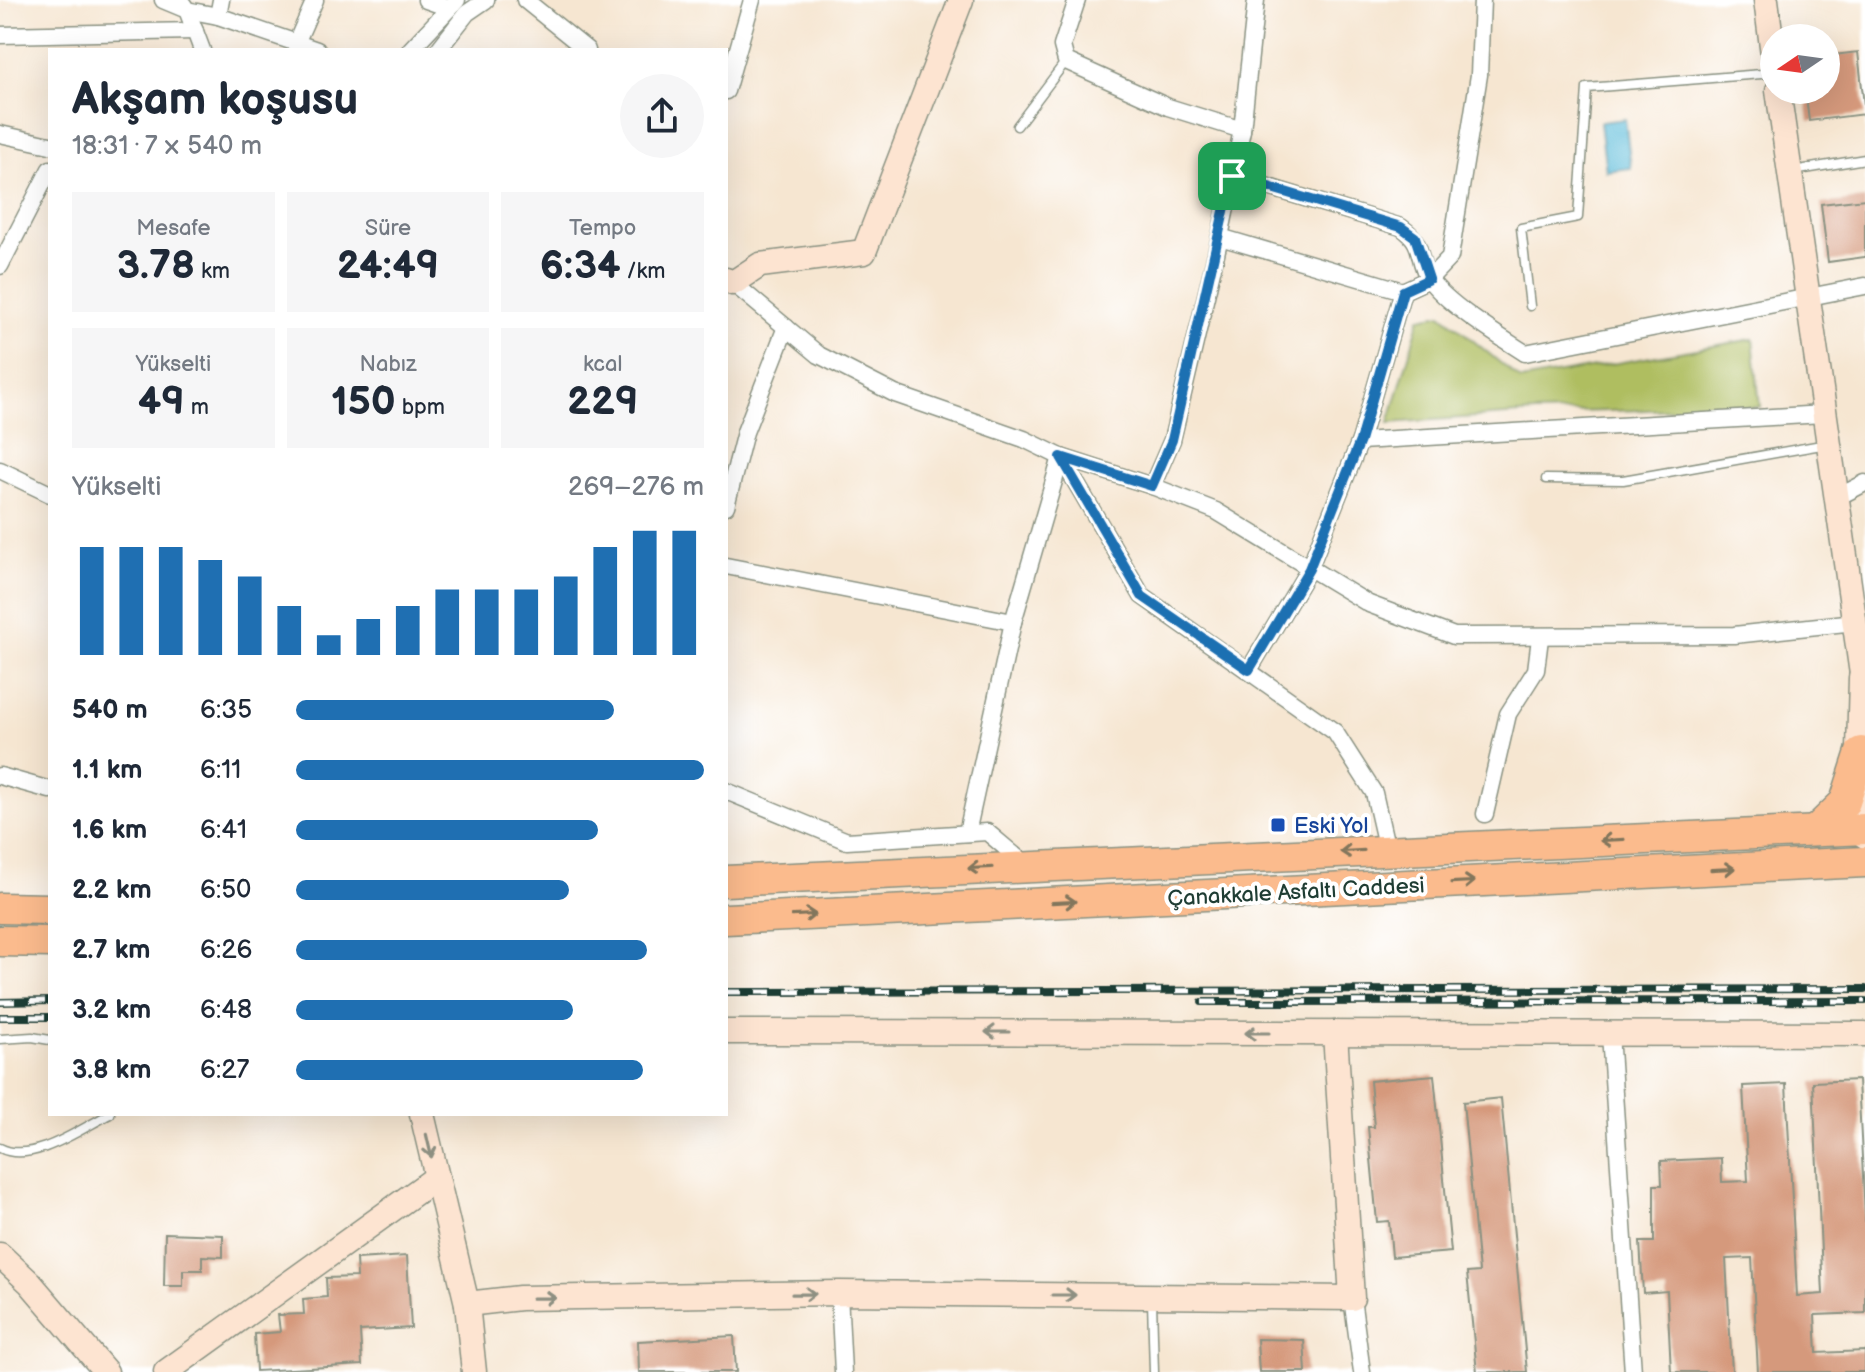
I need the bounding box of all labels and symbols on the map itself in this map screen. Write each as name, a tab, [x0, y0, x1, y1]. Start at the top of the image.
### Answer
north arrow	[1760, 24, 1840, 104]
pin	[1198, 142, 1266, 210]
place label: Eski Yol	[1294, 813, 1368, 840]
marker: Eski Yol	[1269, 816, 1287, 834]
one-way arrow	[1599, 833, 1626, 848]
one-way arrow	[1339, 844, 1366, 859]
one-way arrow	[967, 861, 994, 876]
one-way arrow	[1709, 862, 1736, 877]
street label: Çanakkale Asfaltı Caddesi	[1167, 872, 1425, 913]
one-way arrow	[1449, 875, 1476, 890]
one-way arrow	[1050, 895, 1077, 910]
one-way arrow	[790, 908, 817, 923]
one-way arrow	[984, 1025, 1011, 1040]
one-way arrow	[1244, 1025, 1271, 1041]
one-way arrow	[422, 1132, 437, 1158]
one-way arrow	[790, 1286, 817, 1302]
one-way arrow	[1050, 1287, 1077, 1303]
one-way arrow	[530, 1290, 557, 1306]

